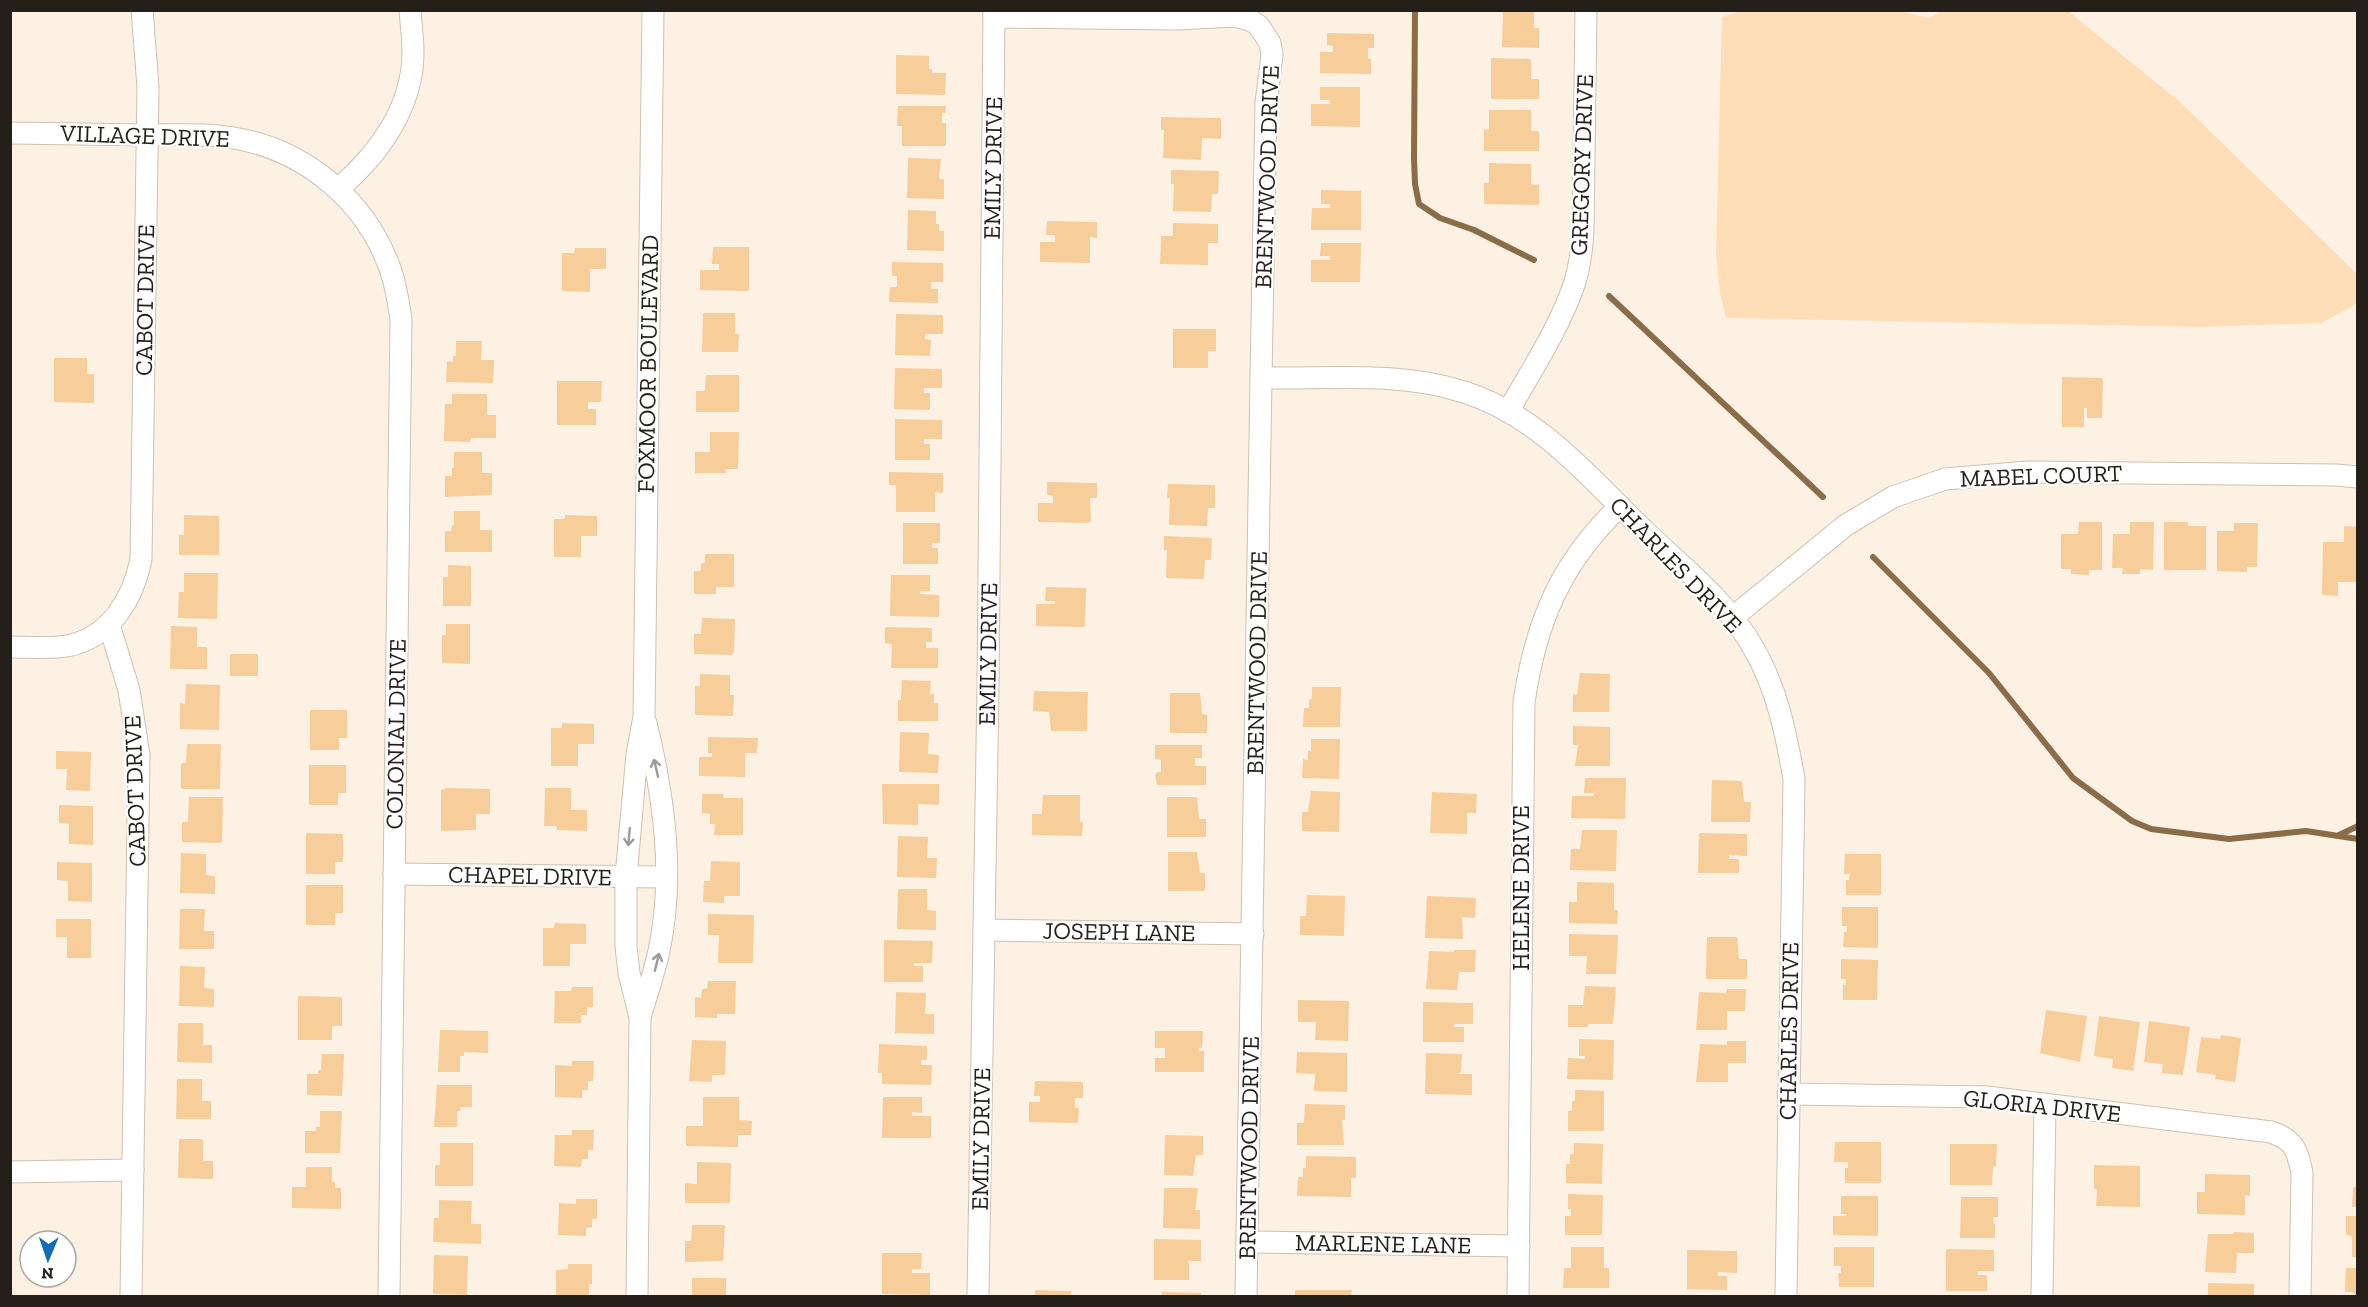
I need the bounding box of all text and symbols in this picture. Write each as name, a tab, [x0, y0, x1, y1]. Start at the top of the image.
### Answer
street label: BRENTWOOD DRIVE	[1248, 65, 1285, 289]
street label: GREGORY DRIVE	[1564, 74, 1599, 256]
street label: EMILY DRIVE	[977, 96, 1008, 240]
street label: VILLAGE DRIVE	[59, 118, 230, 153]
street label: CABOT DRIVE	[129, 224, 160, 376]
street label: FOXMOOR BOULEVARD	[631, 235, 664, 493]
street label: MABEL COURT	[1959, 458, 2123, 493]
street label: CHARLES DRIVE	[1604, 490, 1749, 639]
street label: BRENTWOOD DRIVE	[1240, 551, 1273, 775]
street label: EMILY DRIVE	[972, 582, 1003, 726]
street label: COLONIAL DRIVE	[379, 638, 412, 830]
street label: CABOT DRIVE	[117, 715, 152, 867]
one-way arrow	[650, 759, 662, 778]
street label: HELENE DRIVE	[1506, 805, 1535, 971]
one-way arrow	[623, 827, 634, 847]
street label: CHAPEL DRIVE	[448, 860, 612, 891]
street label: JOSEPH LANE	[1042, 916, 1196, 947]
street label: CHARLES DRIVE	[1772, 942, 1805, 1120]
one-way arrow	[651, 952, 663, 971]
street label: BRENTWOOD DRIVE	[1232, 1036, 1265, 1260]
street label: EMILY DRIVE	[965, 1067, 996, 1211]
street label: GLORIA DRIVE	[1962, 1083, 2122, 1128]
street label: MARLENE LANE	[1295, 1227, 1471, 1260]
north arrow	[18, 1229, 78, 1289]
text: N	[41, 1264, 54, 1283]

